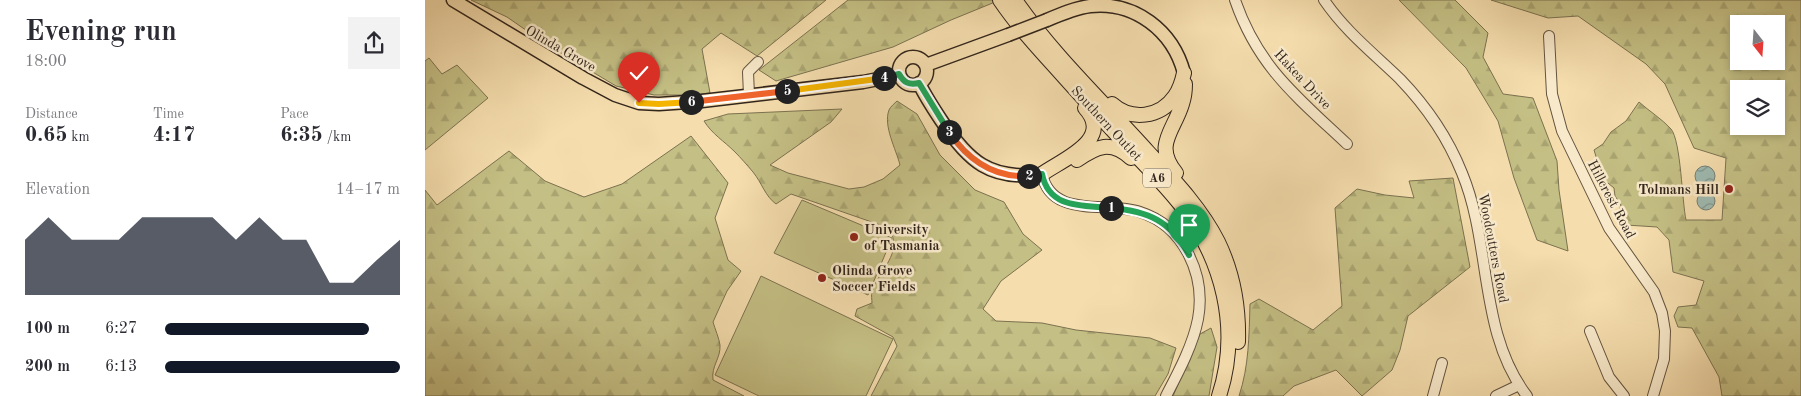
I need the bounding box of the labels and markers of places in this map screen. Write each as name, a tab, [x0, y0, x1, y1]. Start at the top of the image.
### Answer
pin	[618, 52, 660, 103]
pin: 4	[871, 66, 897, 90]
pin: 5	[775, 78, 799, 104]
pin: 6	[679, 90, 703, 114]
pin: 3	[937, 120, 961, 144]
pin: 2	[1017, 164, 1041, 188]
place label: Tolmans Hill	[1638, 183, 1719, 197]
marker: Tolmans Hill	[1723, 183, 1735, 195]
pin: 1	[1099, 196, 1123, 220]
pin	[1168, 204, 1210, 255]
place label: University of Tasmania	[864, 223, 940, 253]
marker: University of Tasmania	[848, 231, 860, 243]
place label: Olinda Grove Soccer Fields	[832, 264, 915, 294]
marker: Olinda Grove Soccer Fields	[816, 272, 828, 284]

